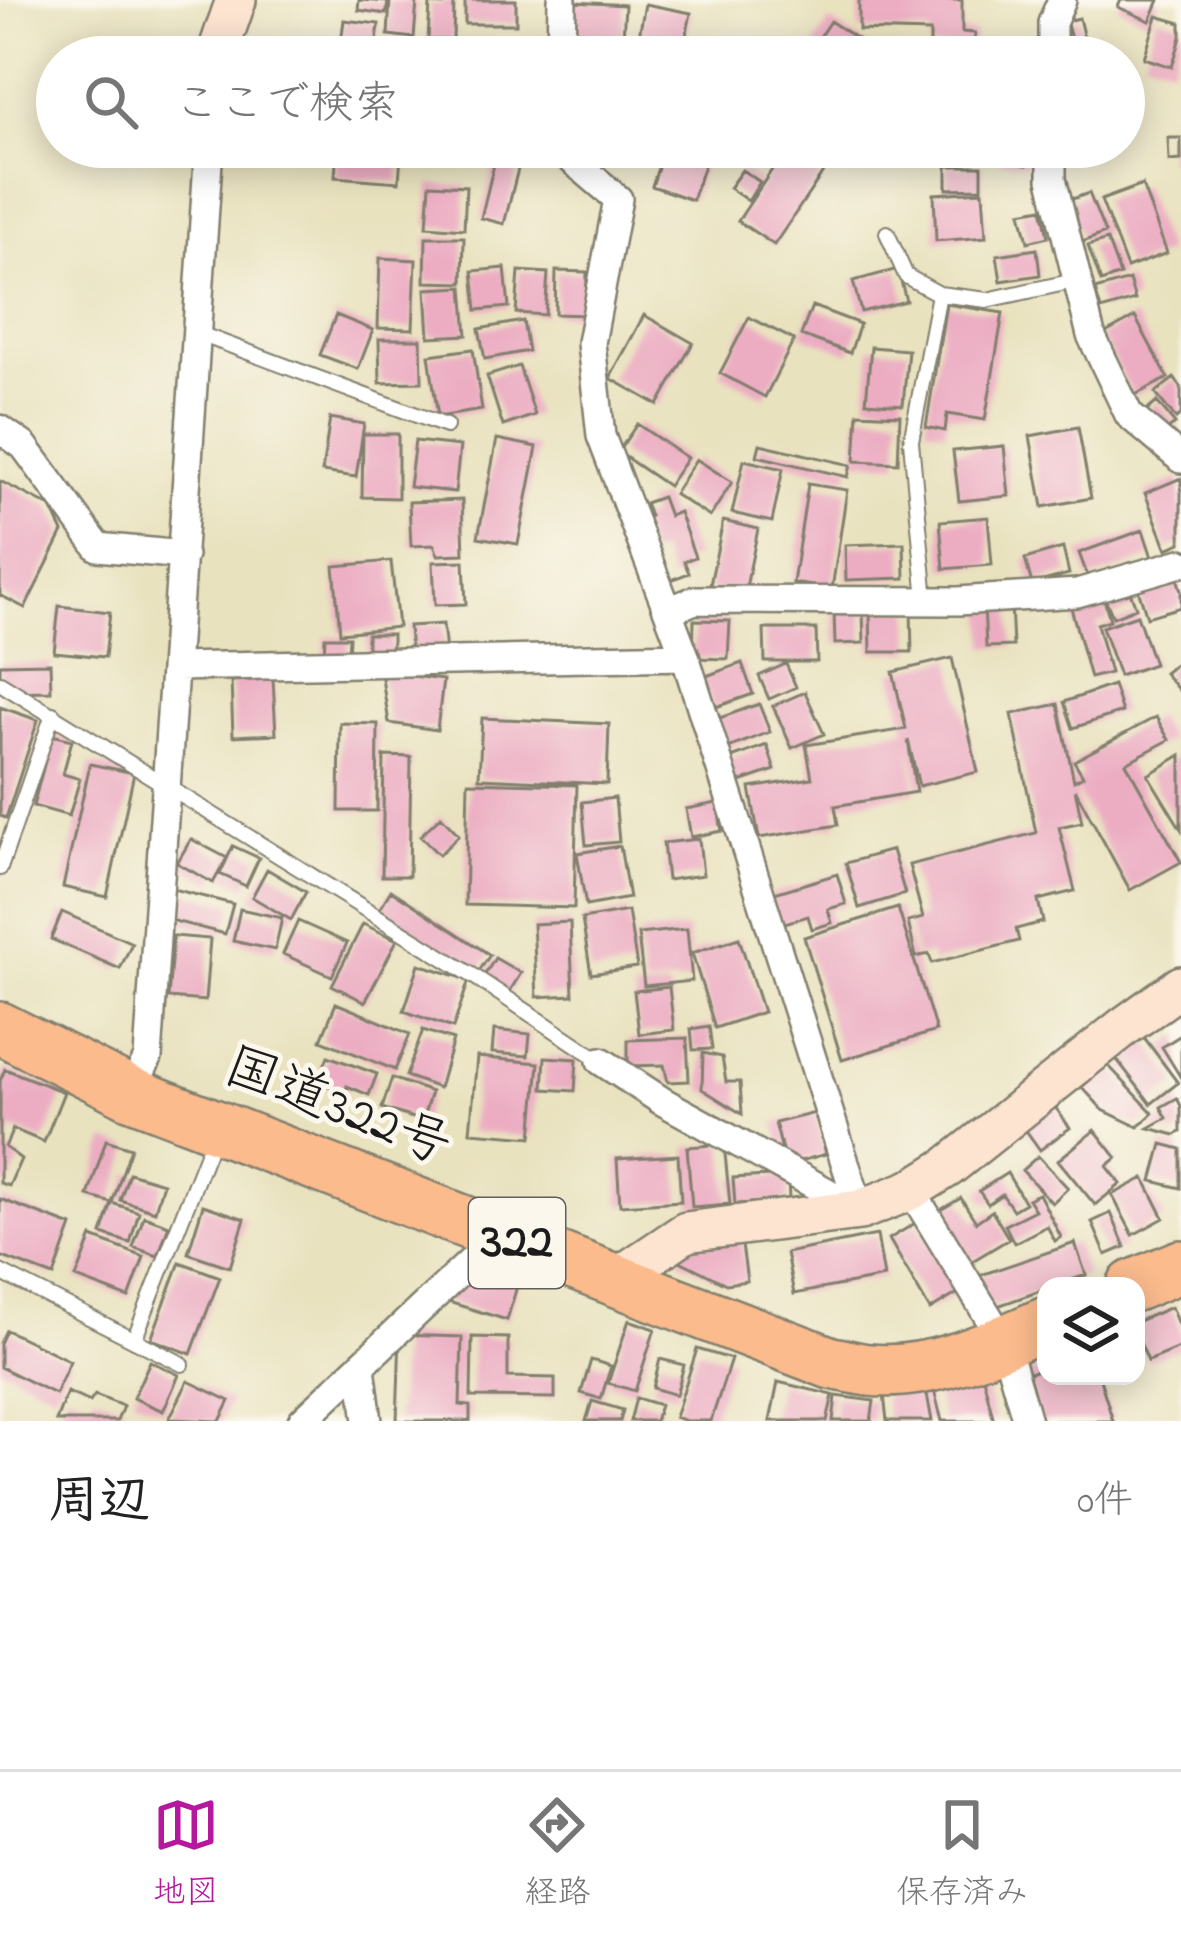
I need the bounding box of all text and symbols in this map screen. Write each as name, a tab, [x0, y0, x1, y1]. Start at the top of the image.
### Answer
search box	[36, 36, 1145, 168]
icon: search	[78, 69, 144, 135]
text: ここで検索	[174, 73, 399, 139]
street label: 国道322号	[212, 1030, 462, 1188]
road number: 322	[469, 1198, 565, 1288]
map controls	[1037, 1277, 1145, 1385]
button: layers	[1037, 1277, 1145, 1385]
text: 周辺	[48, 1466, 150, 1541]
text: 0件	[1077, 1474, 1133, 1531]
tab: 地図	[153, 1792, 219, 1918]
tab: 経路	[524, 1792, 590, 1918]
tab: 保存済み	[896, 1792, 1028, 1918]

